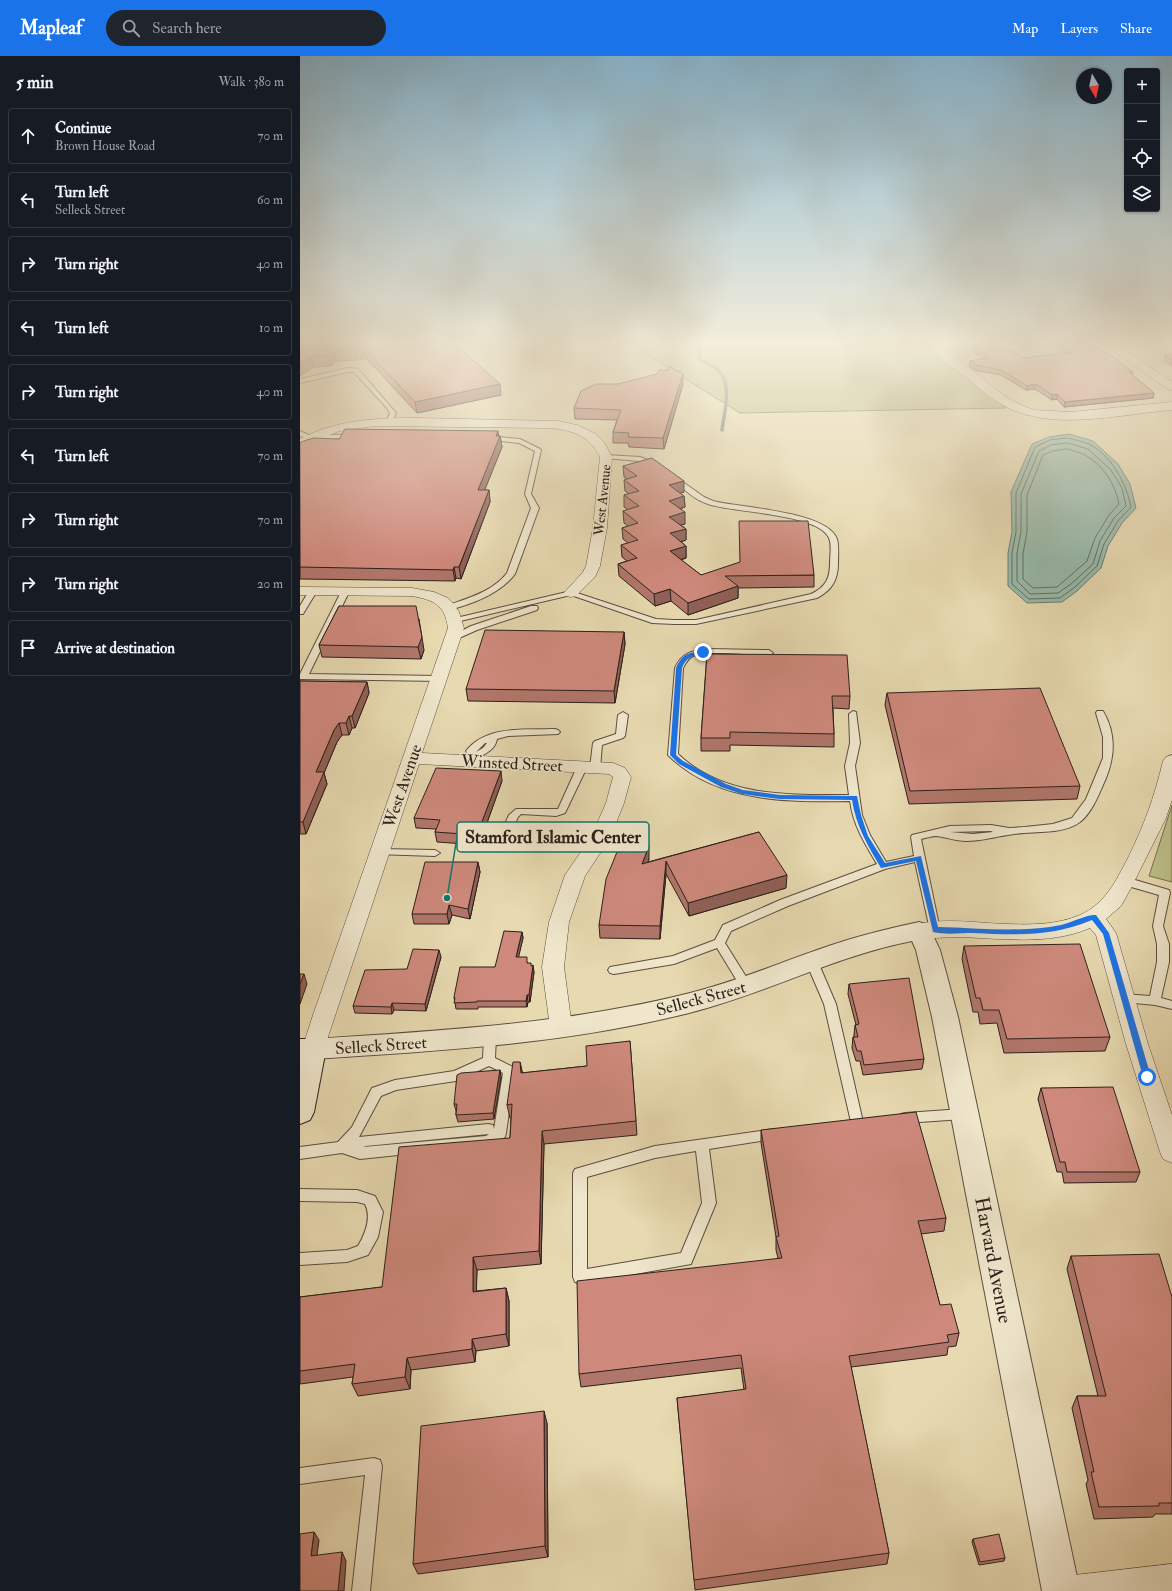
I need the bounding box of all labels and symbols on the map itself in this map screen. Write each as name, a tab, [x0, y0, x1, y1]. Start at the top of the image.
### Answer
north arrow	[1076, 68, 1112, 104]
street label: West Avenue	[590, 463, 615, 538]
route end	[694, 643, 712, 661]
street label: West Avenue	[378, 742, 427, 832]
street label: Winsted Street	[460, 750, 564, 777]
callout: Stamford Islamic Center	[457, 822, 649, 852]
text: Stamford Islamic Center	[465, 826, 641, 849]
street label: Selleck Street	[654, 976, 749, 1021]
street label: Selleck Street	[334, 1032, 428, 1059]
route start	[1138, 1068, 1156, 1086]
street label: Harvard Avenue	[969, 1195, 1018, 1325]

